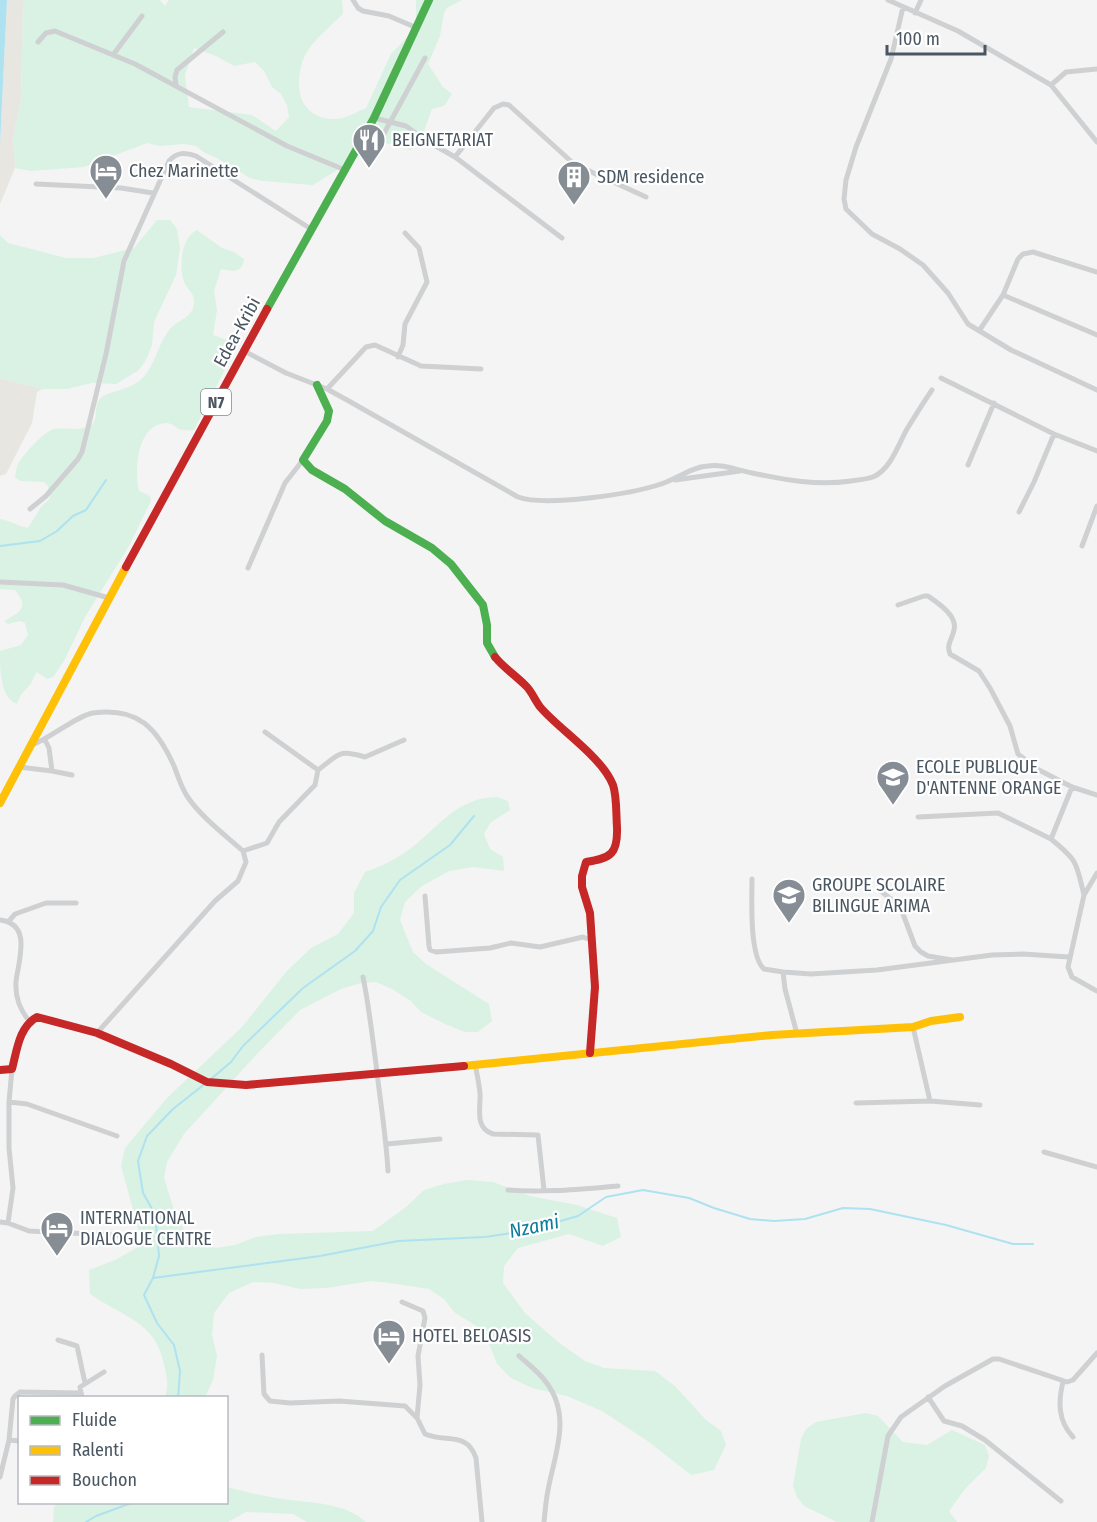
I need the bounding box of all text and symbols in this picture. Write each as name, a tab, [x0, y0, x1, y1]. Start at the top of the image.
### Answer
scale bar	[887, 18, 984, 56]
text: 100 m	[896, 28, 940, 50]
restaurant icon: BEIGNETARIAT	[351, 122, 387, 169]
place label: BEIGNETARIAT	[392, 129, 494, 151]
hotel icon: Chez Marinette	[88, 153, 124, 200]
building icon: SDM residence	[556, 159, 592, 206]
place label: Chez Marinette	[129, 160, 239, 182]
place label: SDM residence	[597, 166, 705, 188]
street label: Edea-Kribi	[209, 293, 265, 371]
road number: N7	[201, 389, 231, 415]
place label: ECOLE PUBLIQUE D'ANTENNE ORANGE	[916, 756, 1062, 799]
school or university icon: ECOLE PUBLIQUE D'ANTENNE ORANGE	[875, 759, 911, 806]
place label: GROUPE SCOLAIRE BILINGUE ARIMA	[812, 874, 945, 917]
school or university icon: GROUPE SCOLAIRE BILINGUE ARIMA	[771, 877, 807, 924]
place label: INTERNATIONAL DIALOGUE CENTRE	[80, 1207, 212, 1250]
water label: Nzami	[507, 1209, 561, 1243]
hotel icon: INTERNATIONAL DIALOGUE CENTRE	[39, 1210, 75, 1257]
hotel icon: HOTEL BELOASIS	[371, 1318, 407, 1365]
place label: HOTEL BELOASIS	[412, 1325, 531, 1347]
legend	[18, 1396, 228, 1504]
text: Fluide	[72, 1409, 117, 1431]
text: Ralenti	[72, 1439, 124, 1461]
text: Bouchon	[72, 1469, 137, 1491]

